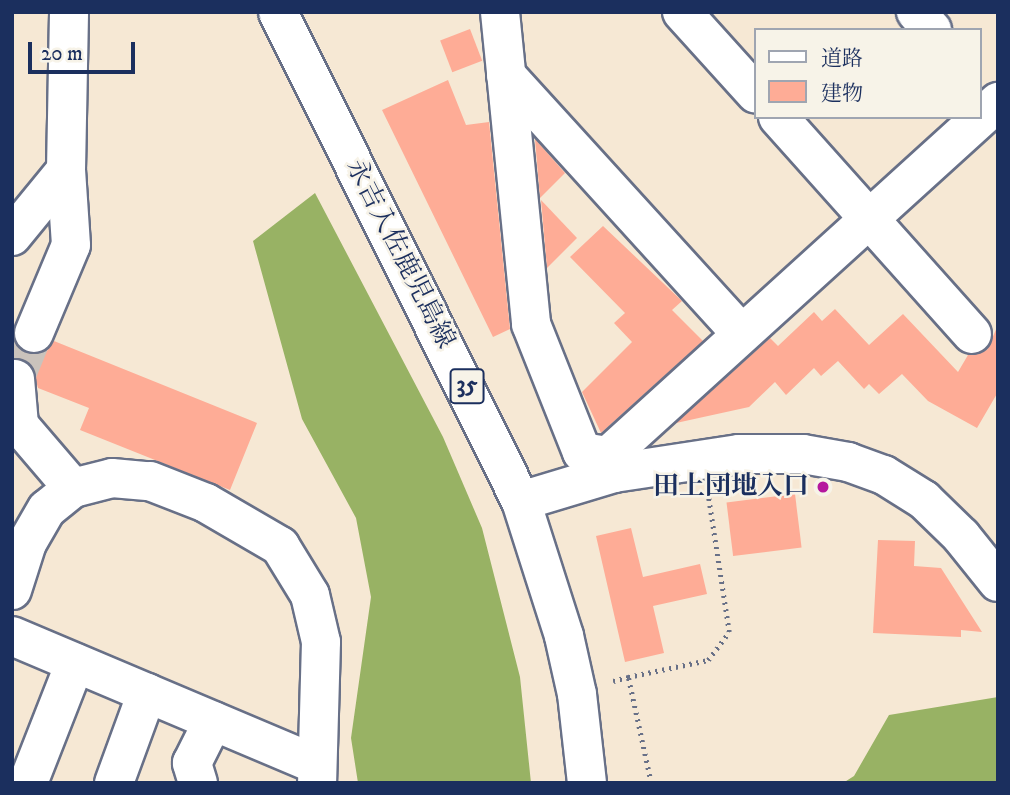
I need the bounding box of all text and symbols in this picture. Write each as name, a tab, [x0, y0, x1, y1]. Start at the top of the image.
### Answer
scale bar	[32, 28, 138, 72]
legend	[754, 28, 982, 119]
text: 20 m	[41, 41, 83, 67]
text: 道路	[821, 46, 863, 72]
text: 建物	[821, 81, 863, 107]
street label: 永吉入佐鹿児島線	[339, 154, 461, 354]
road number: 35	[449, 366, 484, 407]
place label: 田上団地入口	[653, 471, 809, 503]
marker: 田上団地入口	[815, 479, 831, 495]

